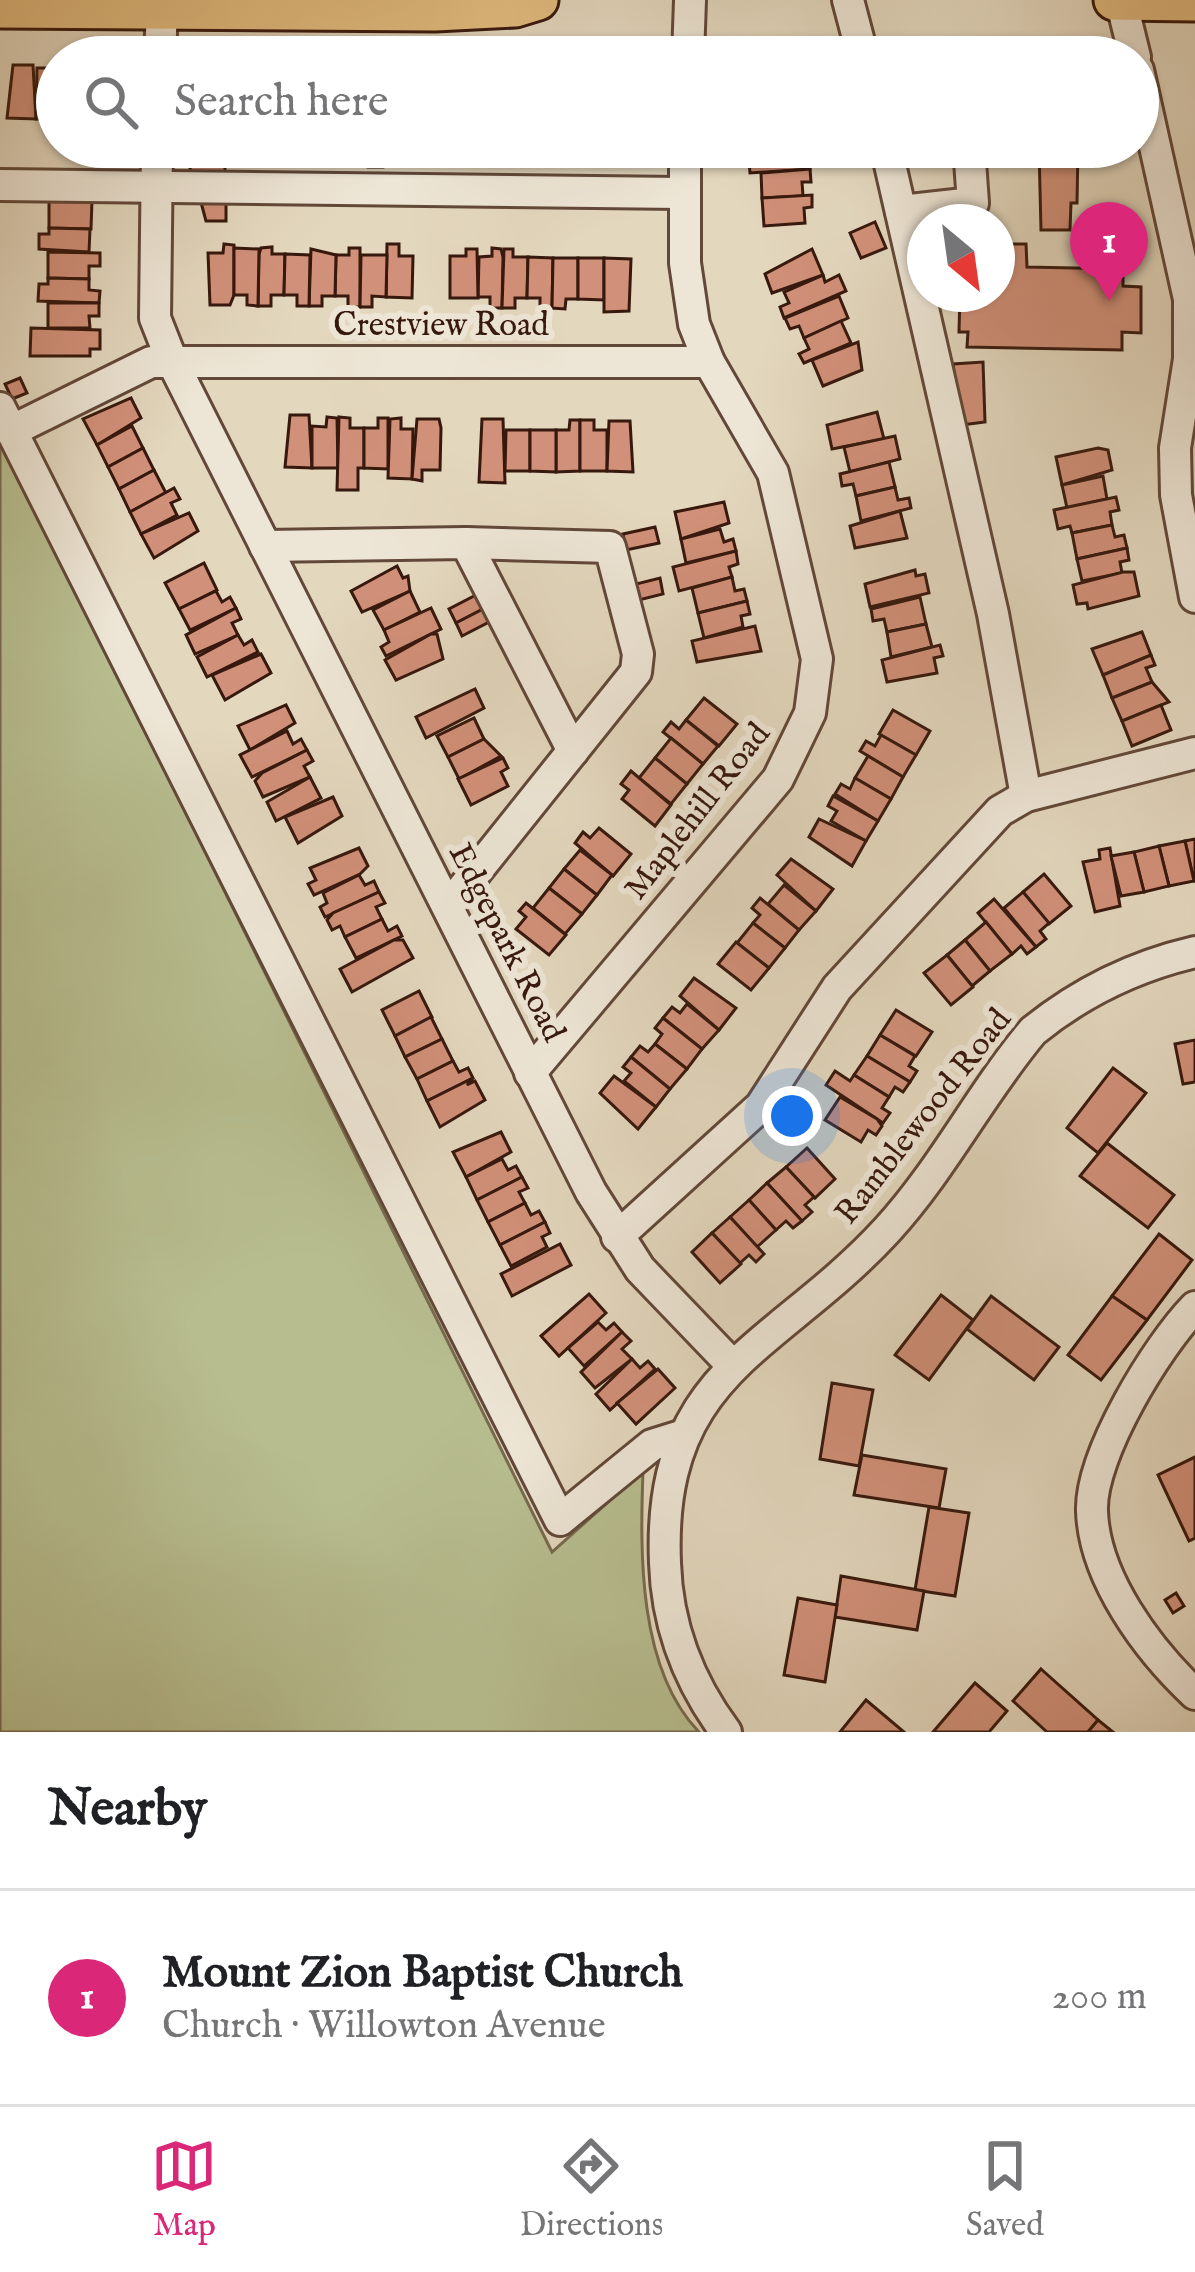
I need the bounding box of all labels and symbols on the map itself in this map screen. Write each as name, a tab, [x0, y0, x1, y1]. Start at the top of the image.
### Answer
pin: 1	[1070, 202, 1148, 301]
north arrow	[907, 204, 1015, 312]
street label: Crestview Road	[333, 305, 549, 347]
street label: Maplehill Road	[616, 715, 780, 909]
street label: Edgepark Road	[438, 837, 574, 1050]
street label: Ramblewood Road	[827, 1000, 1022, 1233]
your location	[762, 1086, 822, 1146]

